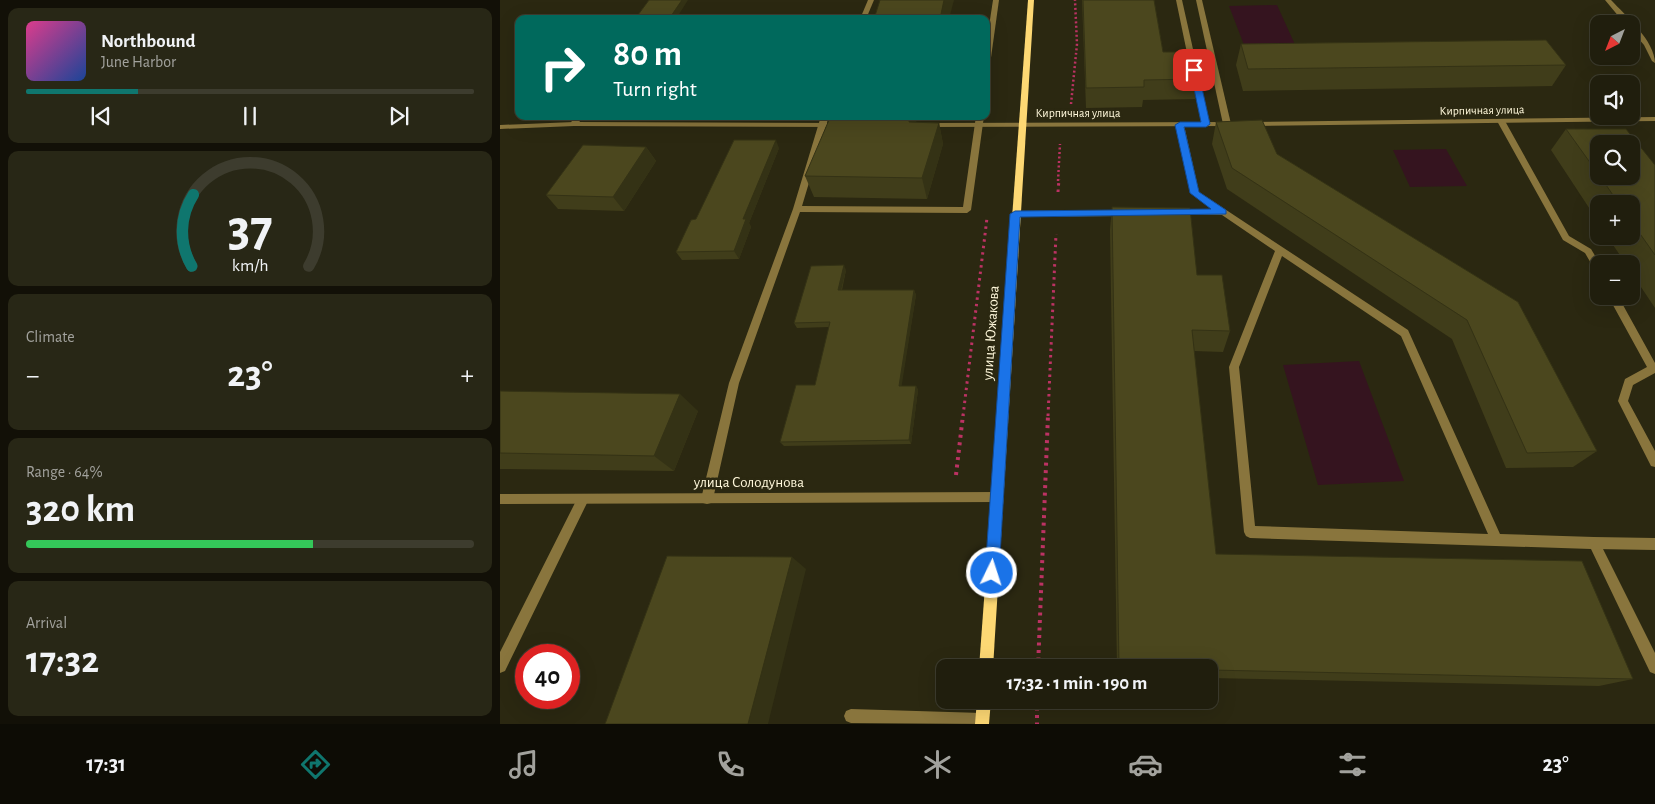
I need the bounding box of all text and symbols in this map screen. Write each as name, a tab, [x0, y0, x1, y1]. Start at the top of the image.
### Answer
north arrow	[1590, 15, 1640, 65]
map controls	[1590, 15, 1640, 305]
text: Northbound	[101, 32, 196, 51]
icon: right	[530, 35, 595, 100]
text: 80 m	[613, 37, 682, 72]
pin	[1173, 49, 1215, 91]
text: June Harbor	[101, 54, 176, 70]
icon: arrive	[1180, 56, 1208, 84]
button: sound	[1590, 75, 1640, 125]
text: Turn right	[613, 78, 697, 100]
icon: previous	[87, 102, 115, 130]
icon: pause	[236, 102, 264, 130]
icon: next	[385, 102, 413, 130]
street label: Кирпичная улица	[1439, 103, 1525, 118]
street label: Кирпичная улица	[1035, 107, 1121, 120]
button: search	[1590, 135, 1640, 185]
button: +	[1590, 195, 1640, 245]
text: 37	[228, 203, 272, 255]
button: −	[1590, 255, 1640, 305]
text: km/h	[232, 257, 268, 275]
street label: улица Южакова	[980, 285, 1002, 382]
text: Climate	[26, 329, 75, 345]
text: 23°	[227, 356, 273, 394]
text: −	[26, 362, 39, 390]
text: +	[461, 362, 474, 390]
text: Range · 64%	[26, 464, 103, 480]
street label: улица Солодунова	[693, 475, 804, 490]
text: 320 km	[26, 491, 135, 529]
position arrow	[965, 546, 1017, 598]
text: Arrival	[26, 615, 67, 631]
text: 17:32	[26, 642, 99, 680]
speed limit sign: 40	[515, 644, 580, 709]
text: 17:32 · 1 min · 190 m	[1007, 674, 1147, 693]
icon: directions	[298, 747, 333, 782]
icon: music	[506, 747, 541, 782]
icon: phone	[713, 747, 748, 782]
icon: climate	[920, 747, 955, 782]
icon: car	[1128, 747, 1163, 782]
icon: filters	[1335, 747, 1370, 782]
text: 17:31	[86, 753, 126, 775]
text: 23°	[1542, 753, 1569, 775]

